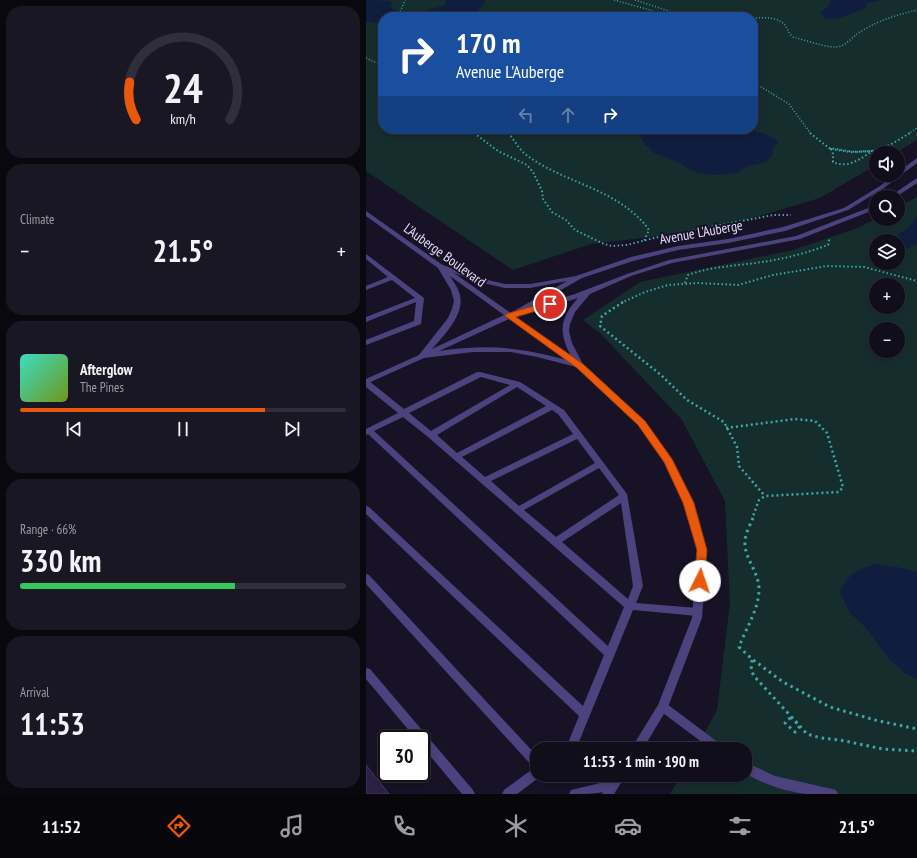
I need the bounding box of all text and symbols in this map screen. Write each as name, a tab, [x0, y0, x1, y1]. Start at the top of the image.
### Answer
text: 170 m	[456, 24, 520, 61]
icon: right	[390, 28, 442, 80]
text: Avenue L'Auberge	[456, 60, 564, 83]
text: 24	[163, 61, 203, 114]
icon: left	[515, 104, 537, 126]
icon: ahead	[557, 104, 579, 126]
icon: right	[599, 104, 621, 126]
text: km/h	[170, 108, 196, 127]
map controls	[869, 146, 905, 358]
button: sound	[869, 146, 905, 182]
button: search	[869, 190, 905, 226]
text: Climate	[20, 211, 54, 228]
street label: Avenue L'Auberge	[658, 216, 744, 248]
street label: L'Auberge Boulevard	[400, 219, 490, 291]
text: 21.5°	[153, 231, 213, 270]
button: layers	[869, 234, 905, 270]
text: −	[20, 237, 29, 265]
text: +	[337, 237, 346, 265]
button: +	[869, 278, 905, 314]
pin	[533, 287, 567, 321]
icon: arrive	[539, 293, 561, 315]
button: −	[869, 322, 905, 358]
text: Afterglow	[80, 360, 132, 379]
text: The Pines	[80, 379, 124, 396]
icon: previous	[63, 418, 85, 440]
icon: pause	[172, 418, 194, 440]
icon: next	[281, 418, 303, 440]
text: Range · 66%	[20, 521, 76, 538]
text: 330 km	[20, 541, 101, 580]
position arrow	[679, 560, 721, 602]
text: Arrival	[20, 684, 49, 701]
text: 11:53	[20, 704, 85, 743]
speed limit sign: 30	[378, 730, 430, 782]
text: 11:53 · 1 min · 190 m	[583, 752, 699, 771]
icon: directions	[165, 812, 193, 840]
icon: music	[278, 812, 306, 840]
icon: phone	[390, 812, 418, 840]
icon: climate	[502, 812, 530, 840]
icon: car	[614, 812, 642, 840]
icon: filters	[726, 812, 754, 840]
text: 11:52	[42, 815, 81, 838]
text: 21.5°	[839, 815, 875, 838]

